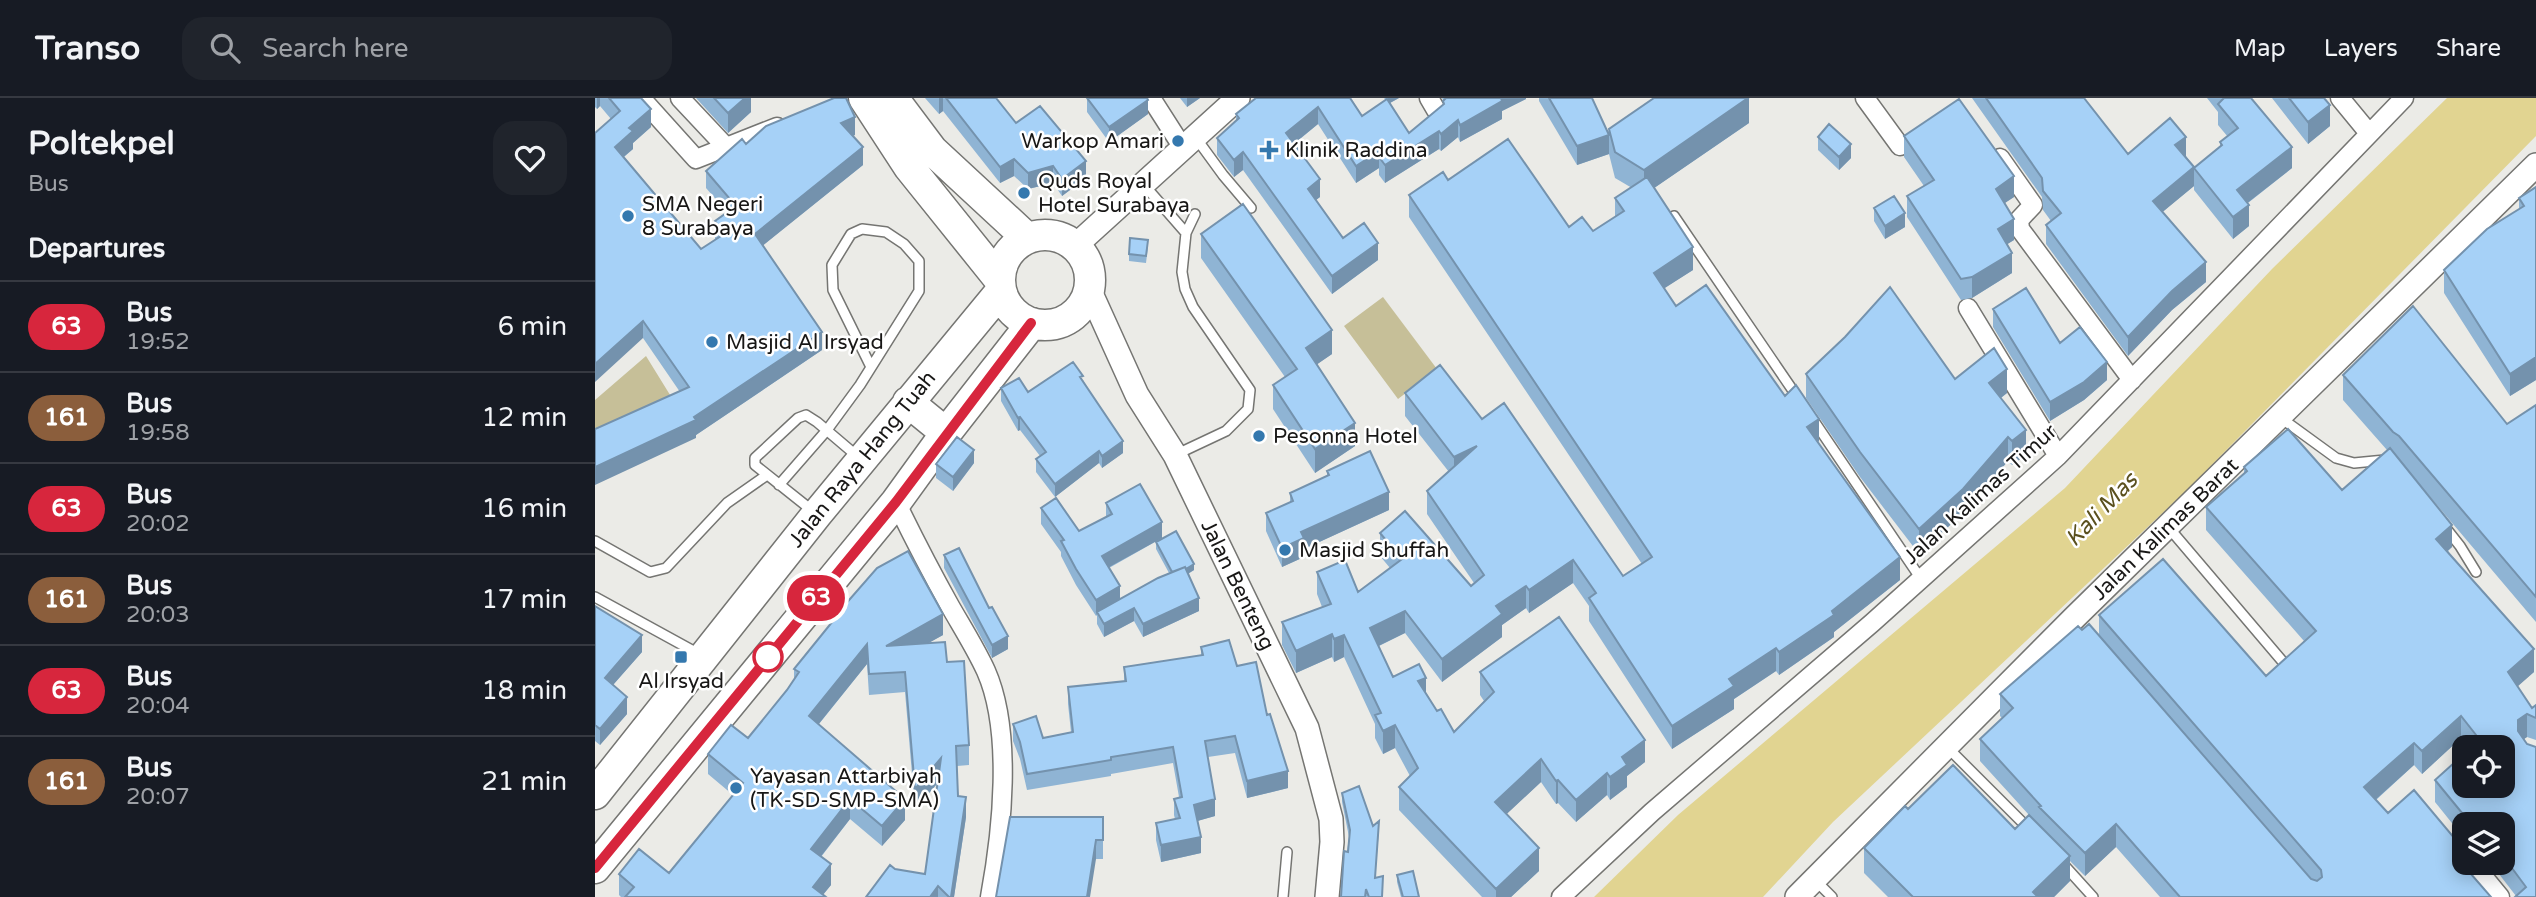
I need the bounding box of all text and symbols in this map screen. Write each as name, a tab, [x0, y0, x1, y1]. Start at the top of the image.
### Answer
search box	[182, 17, 672, 80]
text: Transo	[35, 29, 140, 68]
icon: search	[206, 29, 244, 67]
text: Search here	[262, 33, 409, 64]
text: Map	[2234, 34, 2286, 63]
text: Layers	[2324, 34, 2398, 63]
text: Share	[2436, 34, 2501, 63]
button: heart	[493, 121, 567, 195]
text: Poltekpel	[28, 124, 175, 163]
place label: Warkop Amari	[1021, 129, 1164, 154]
marker: Warkop Amari	[1170, 133, 1186, 149]
place label: Klinik Raddina	[1285, 138, 1428, 163]
marker: Klinik Raddina	[1259, 140, 1279, 160]
place label: Quds Royal Hotel Surabaya	[1038, 169, 1190, 218]
text: Bus	[28, 170, 69, 198]
marker: Quds Royal Hotel Surabaya	[1016, 185, 1032, 201]
place label: SMA Negeri 8 Surabaya	[642, 192, 763, 241]
marker: SMA Negeri 8 Surabaya	[620, 208, 636, 224]
text: Departures	[28, 233, 165, 264]
text: Bus	[126, 297, 172, 328]
text: 6 min	[498, 311, 567, 342]
text: 63	[51, 312, 82, 341]
text: 19:52	[126, 328, 190, 356]
place label: Masjid Al Irsyad	[726, 330, 884, 355]
marker: Masjid Al Irsyad	[704, 334, 720, 350]
street label: Jalan Raya Hang Tuah	[783, 366, 941, 553]
text: Bus	[126, 388, 172, 419]
text: 12 min	[481, 402, 567, 433]
text: 161	[44, 403, 89, 432]
text: 19:58	[126, 419, 190, 447]
street label: Jalan Kalimas Timur	[1899, 419, 2062, 570]
place label: Pesonna Hotel	[1273, 424, 1418, 449]
marker: Pesonna Hotel	[1251, 428, 1267, 444]
street label: Jalan Kalimas Barat	[2087, 453, 2244, 606]
water label: Kali Mas	[2060, 465, 2145, 552]
text: Bus	[126, 479, 172, 510]
text: 16 min	[481, 493, 567, 524]
text: 63	[51, 494, 82, 523]
text: 20:02	[126, 510, 190, 538]
street label: Jalan Benteng	[1195, 516, 1280, 654]
place label: Masjid Shuffah	[1299, 538, 1449, 563]
marker: Masjid Shuffah	[1277, 542, 1293, 558]
text: Bus	[126, 570, 172, 601]
line badge: 63	[785, 575, 847, 621]
text: 63	[801, 583, 831, 612]
text: 17 min	[481, 584, 567, 615]
text: 161	[44, 585, 89, 614]
text: 20:03	[126, 601, 190, 629]
unlabelled marker	[753, 642, 783, 672]
marker: Al Irsyad	[673, 649, 689, 665]
text: Bus	[126, 661, 172, 692]
place label: Al Irsyad	[638, 669, 724, 694]
text: 18 min	[481, 675, 567, 706]
text: 63	[51, 676, 82, 705]
text: 20:04	[126, 692, 190, 720]
map controls	[2452, 735, 2515, 875]
button: locate	[2452, 735, 2515, 798]
text: Bus	[126, 752, 172, 783]
place label: Yayasan Attarbiyah (TK-SD-SMP-SMA)	[750, 764, 942, 813]
text: 21 min	[481, 766, 567, 797]
text: 161	[44, 767, 89, 796]
marker: Yayasan Attarbiyah (TK-SD-SMP-SMA)	[728, 780, 744, 796]
text: 20:07	[126, 783, 190, 811]
button: layers	[2452, 812, 2515, 875]

